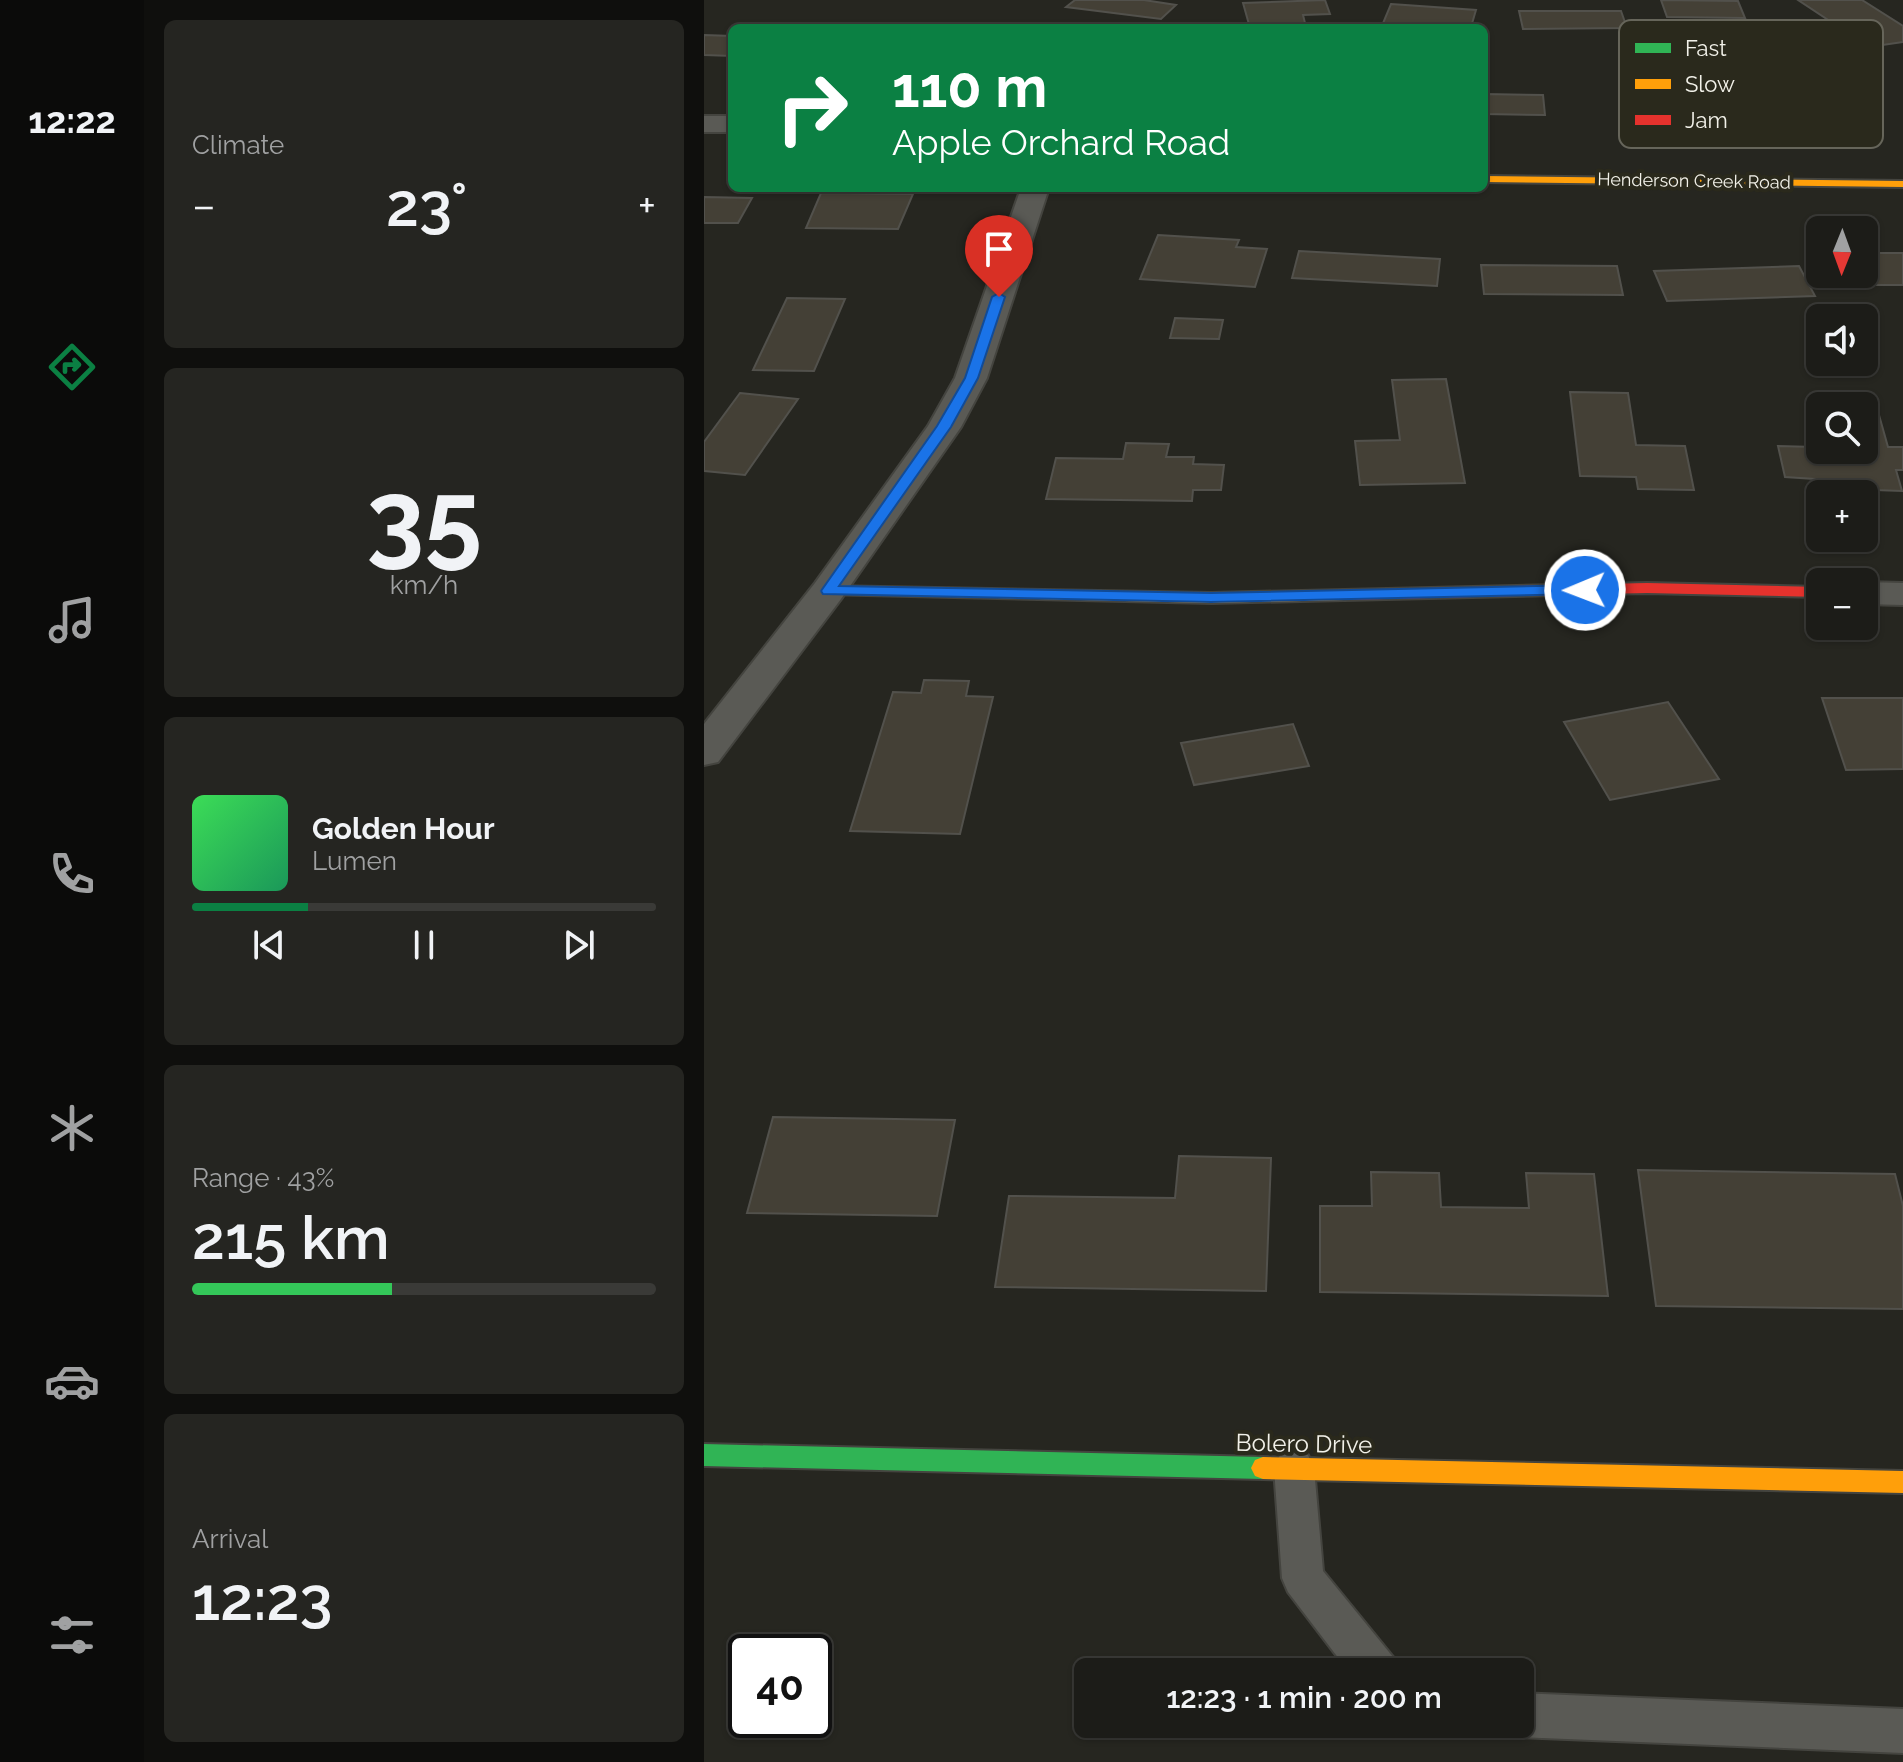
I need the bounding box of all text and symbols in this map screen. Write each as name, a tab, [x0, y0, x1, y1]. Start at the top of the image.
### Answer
legend	[1619, 20, 1883, 148]
text: Fast	[1685, 35, 1727, 61]
text: 110 m	[892, 54, 1047, 120]
icon: right	[760, 56, 864, 160]
text: Slow	[1685, 71, 1735, 97]
text: 12:22	[28, 99, 116, 141]
text: Jam	[1685, 107, 1728, 133]
text: Apple Orchard Road	[892, 121, 1230, 163]
text: Climate	[192, 130, 284, 160]
street label: Henderson Creek Road	[1597, 168, 1791, 193]
text: 23°	[386, 170, 467, 240]
text: −	[192, 180, 216, 231]
text: +	[638, 180, 656, 231]
pin	[965, 215, 1033, 297]
north arrow	[1806, 216, 1878, 288]
map controls	[1806, 216, 1878, 640]
icon: arrive	[977, 227, 1021, 271]
button: sound	[1806, 304, 1878, 376]
icon: directions	[44, 339, 100, 395]
button: search	[1806, 392, 1878, 464]
text: 35	[366, 457, 482, 579]
button: +	[1806, 480, 1878, 552]
position arrow	[1543, 548, 1627, 632]
button: −	[1806, 568, 1878, 640]
text: km/h	[390, 570, 458, 600]
icon: music	[44, 592, 100, 648]
text: Golden Hour	[312, 811, 495, 846]
icon: phone	[44, 846, 100, 902]
text: Lumen	[312, 846, 397, 876]
icon: previous	[247, 923, 291, 967]
icon: pause	[402, 923, 446, 967]
icon: next	[557, 923, 601, 967]
icon: climate	[44, 1100, 100, 1156]
text: Range · 43%	[192, 1163, 334, 1193]
text: 215 km	[192, 1203, 390, 1273]
icon: car	[44, 1353, 100, 1409]
street label: Bolero Drive	[1235, 1428, 1373, 1459]
text: Arrival	[192, 1524, 268, 1554]
text: 12:23	[192, 1564, 332, 1634]
icon: filters	[44, 1607, 100, 1663]
speed limit sign: 40	[728, 1634, 832, 1738]
text: 12:23 · 1 min · 200 m	[1166, 1680, 1442, 1715]

